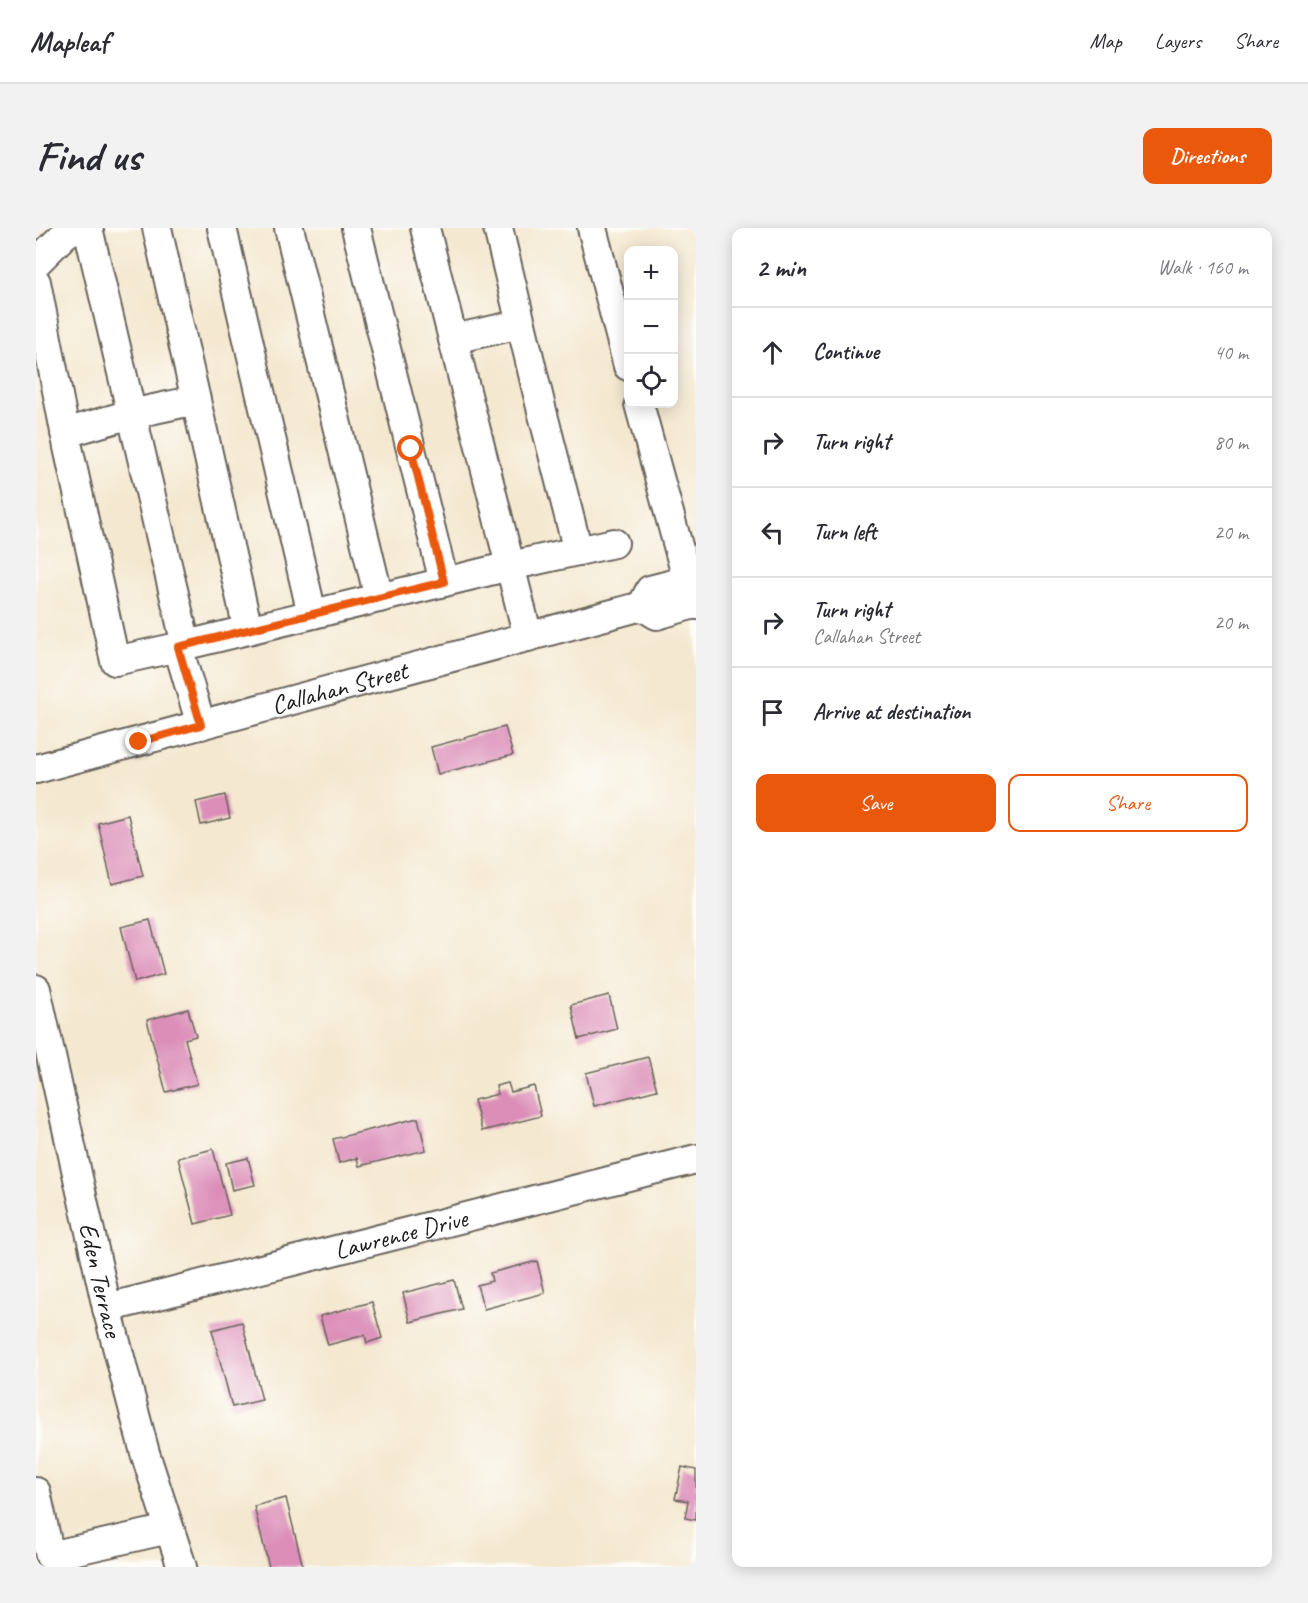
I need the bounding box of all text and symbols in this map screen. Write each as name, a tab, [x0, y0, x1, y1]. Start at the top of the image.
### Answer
text: Mapleaf	[30, 24, 108, 59]
text: Map	[1089, 28, 1122, 54]
text: Layers	[1155, 28, 1201, 54]
text: Share	[1234, 28, 1278, 54]
button: Directions	[1143, 128, 1272, 184]
text: Find us	[36, 130, 141, 183]
map controls	[624, 246, 678, 408]
button: +	[624, 246, 678, 300]
text: 2 min	[756, 251, 806, 284]
text: Walk · 160 m	[1158, 255, 1248, 280]
button: −	[624, 300, 678, 354]
icon: ahead	[756, 336, 789, 369]
text: Continue	[813, 338, 879, 366]
text: 40 m	[1214, 340, 1248, 365]
button: locate	[624, 354, 678, 408]
icon: right	[756, 426, 789, 459]
text: Turn right	[813, 428, 890, 456]
text: 80 m	[1214, 430, 1248, 455]
route start	[397, 435, 423, 461]
icon: left	[756, 516, 789, 549]
text: Turn left	[813, 518, 877, 546]
text: 20 m	[1214, 520, 1248, 545]
text: Turn right	[813, 596, 890, 624]
icon: right	[756, 606, 789, 639]
text: 20 m	[1214, 610, 1248, 635]
text: Callahan Street	[813, 624, 920, 649]
street label: Callahan Street	[268, 653, 413, 722]
icon: arrive	[756, 696, 789, 729]
text: Arrive at destination	[813, 698, 970, 726]
route end	[125, 728, 151, 754]
button: Save	[756, 774, 996, 832]
button: Share	[1008, 774, 1248, 832]
street label: Lawrence Drive	[331, 1201, 472, 1267]
street label: Eden Terrace	[72, 1220, 131, 1343]

